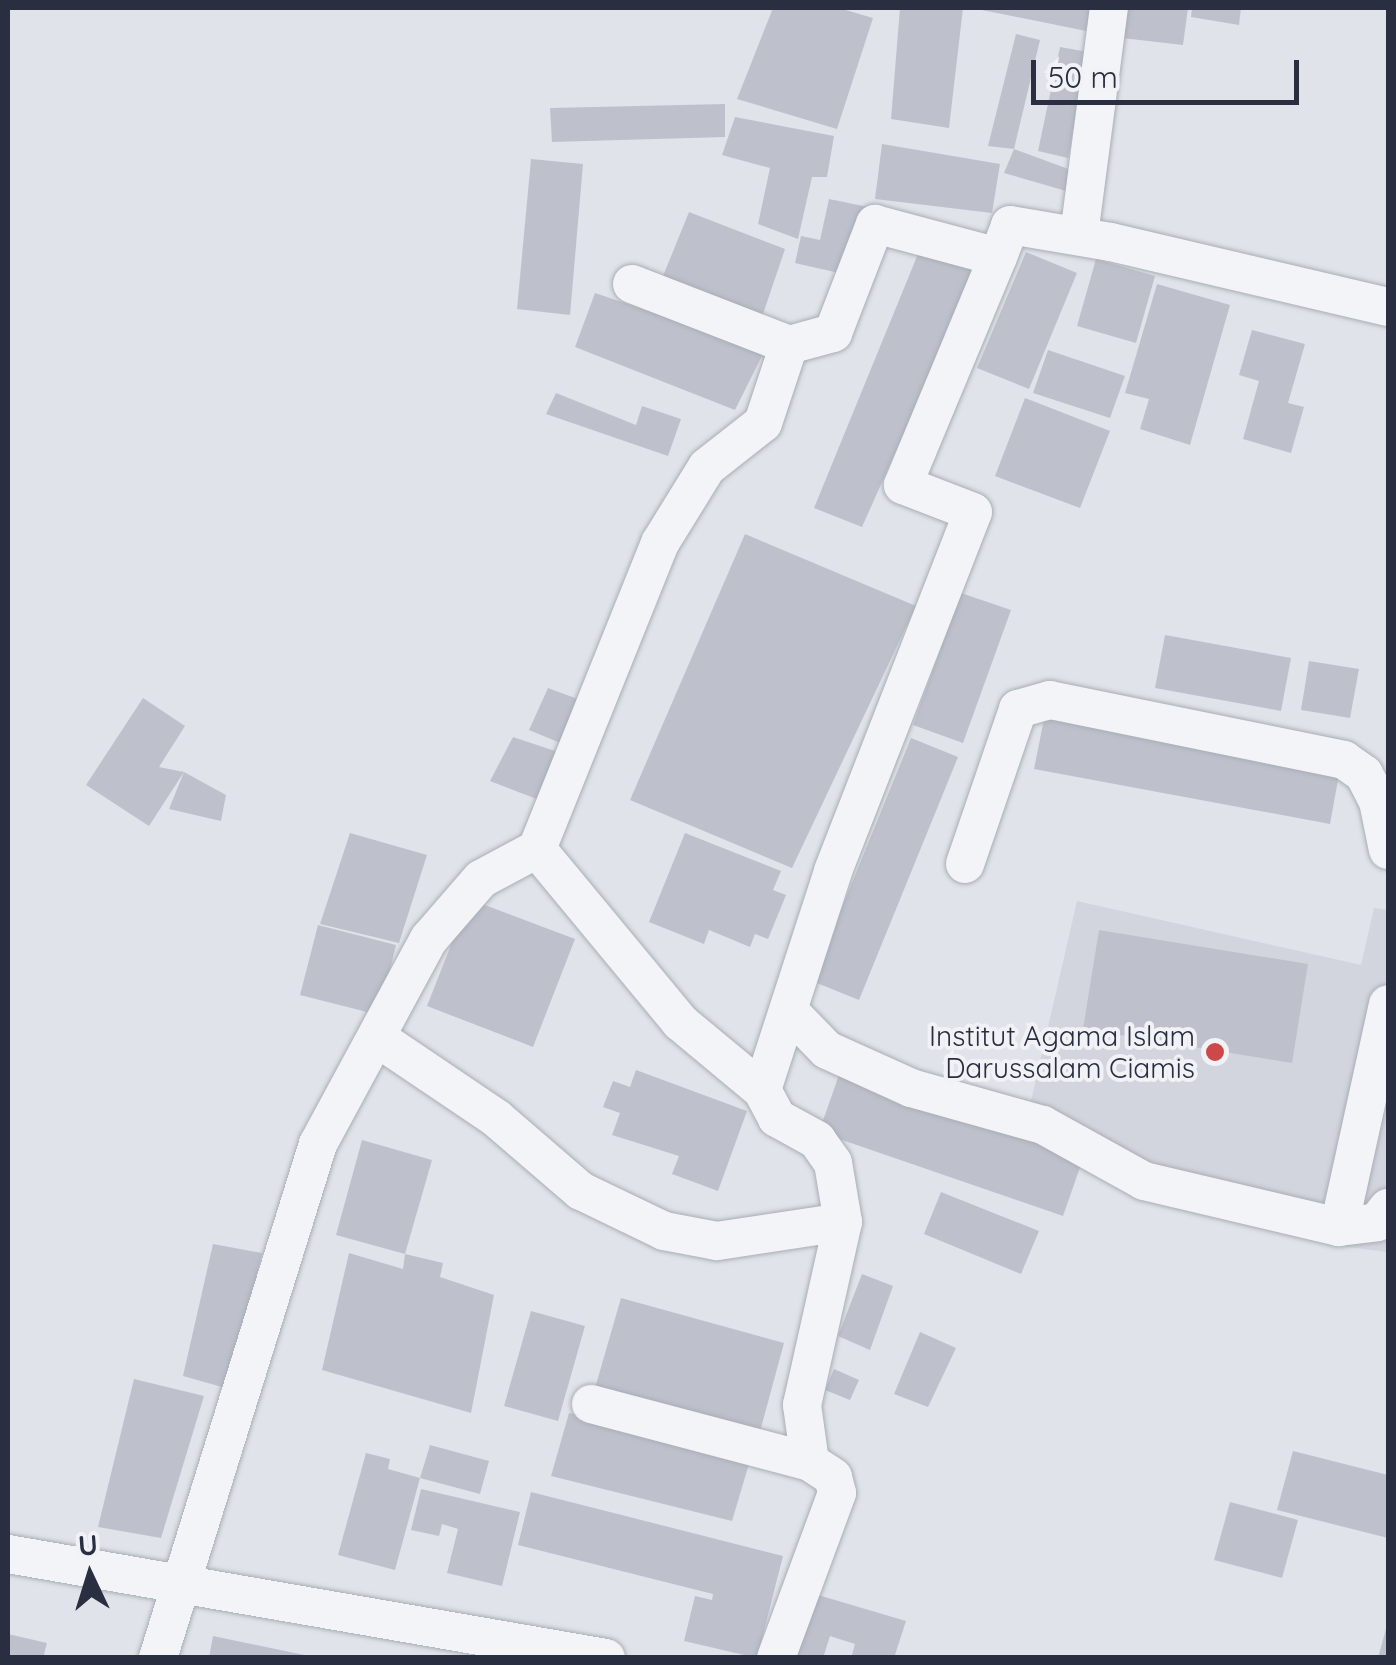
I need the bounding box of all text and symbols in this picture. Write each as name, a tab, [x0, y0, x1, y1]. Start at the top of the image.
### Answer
scale bar	[1036, 40, 1304, 102]
text: 50 m	[1048, 58, 1118, 96]
place label: Institut Agama Islam Darussalam Ciamis	[929, 1019, 1195, 1085]
marker: Institut Agama Islam Darussalam Ciamis	[1204, 1041, 1226, 1063]
north arrow	[40, 1525, 140, 1625]
text: U	[77, 1526, 99, 1563]

